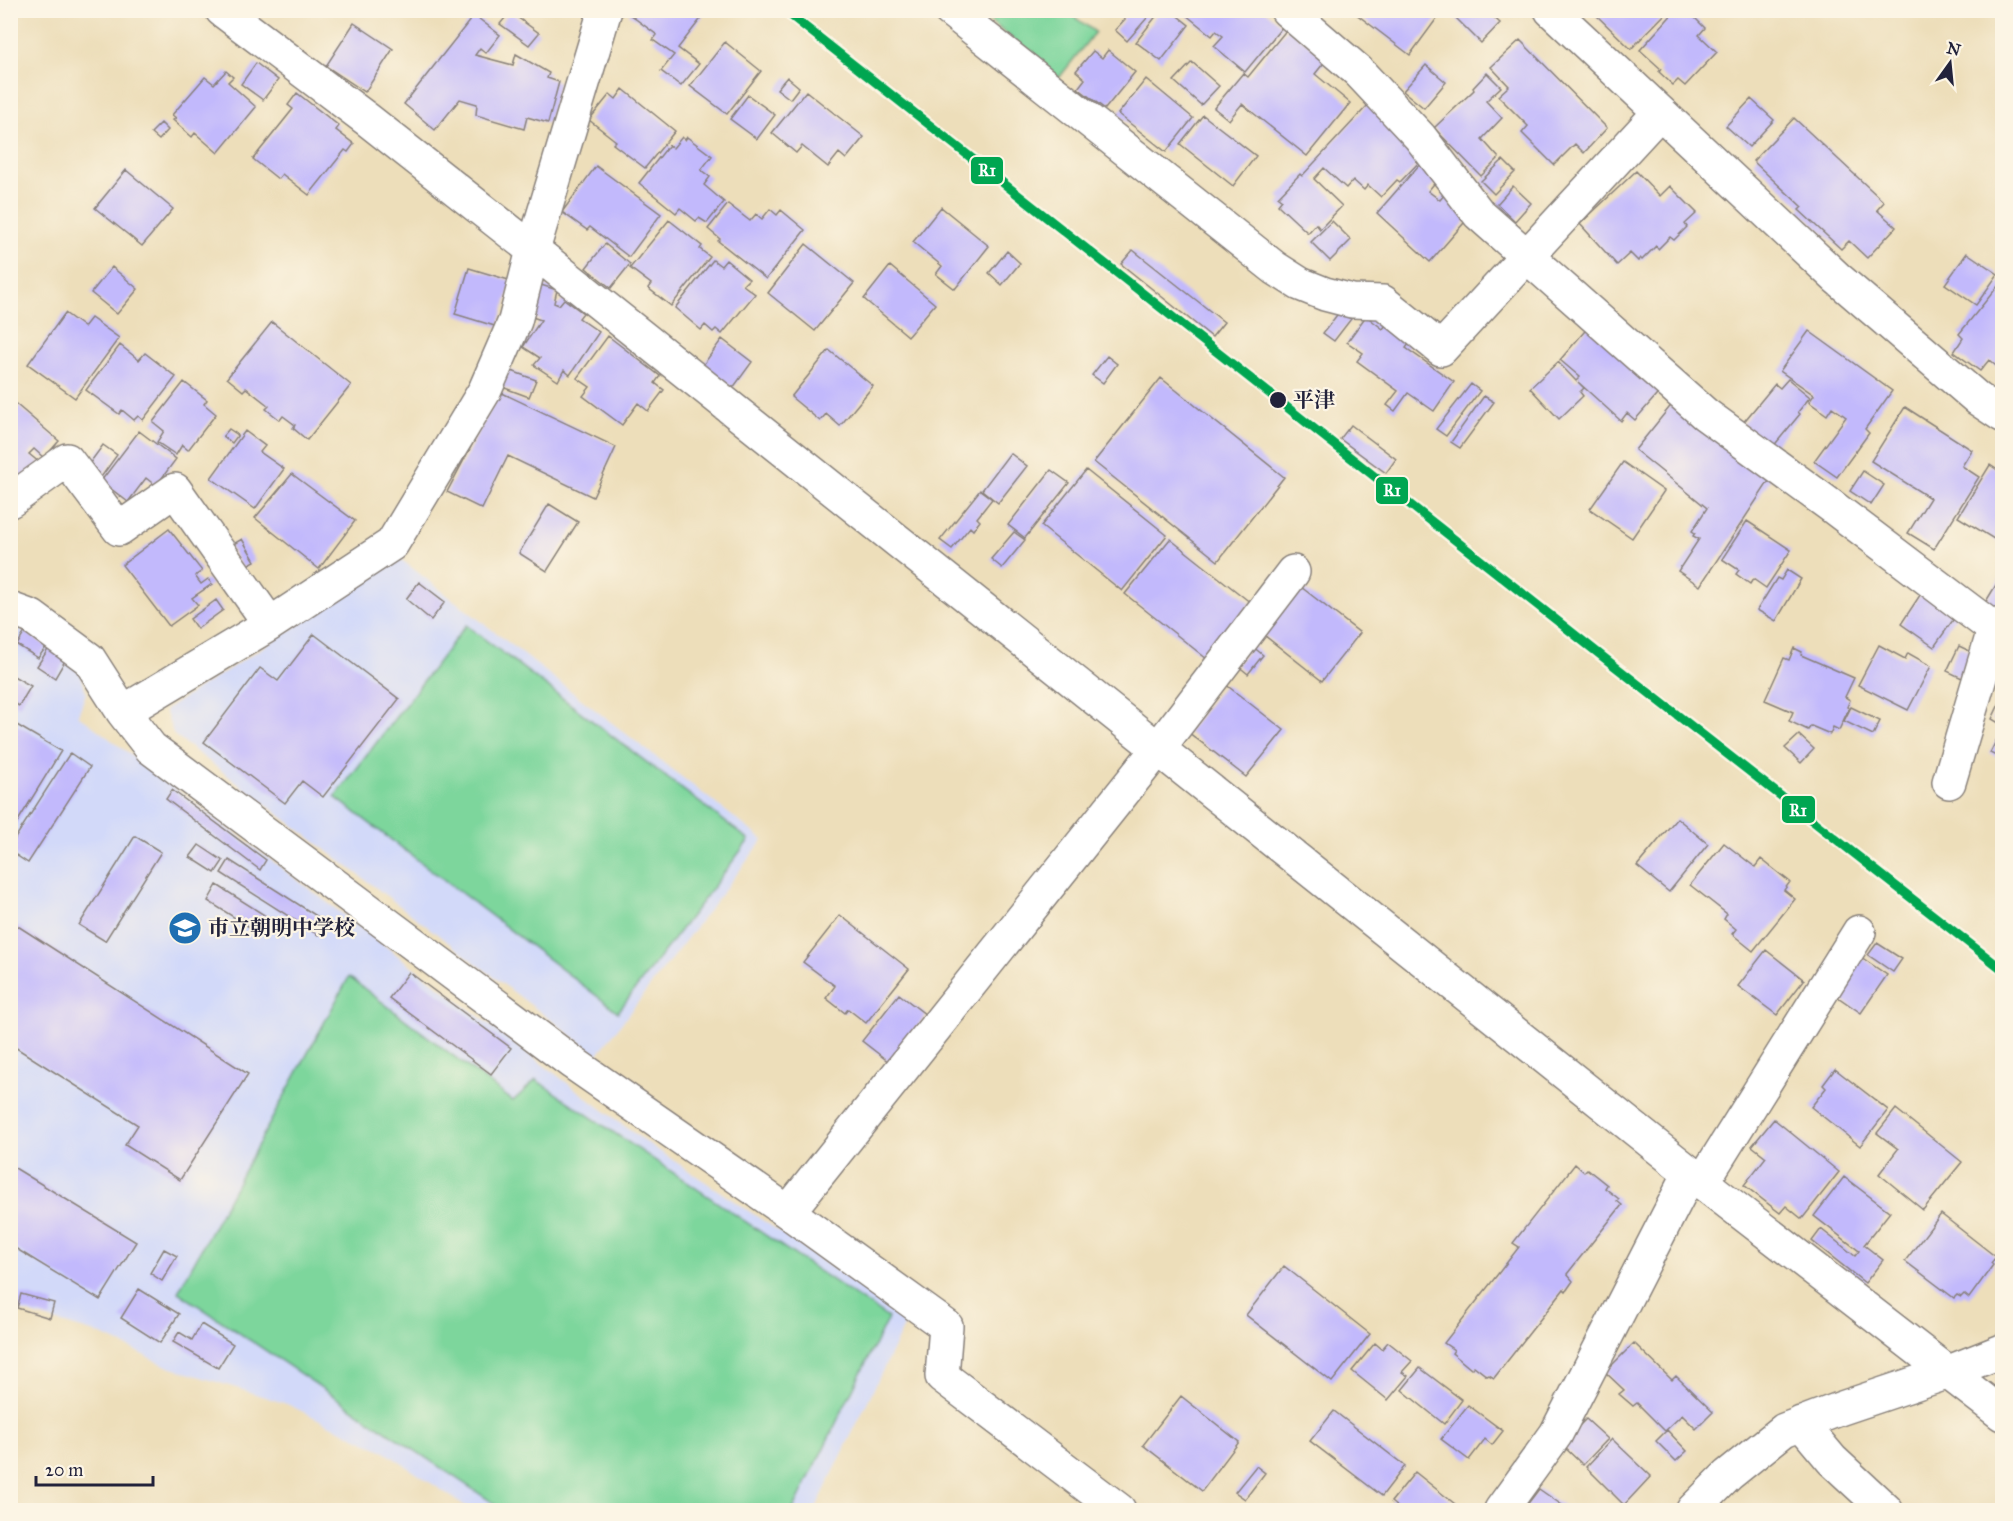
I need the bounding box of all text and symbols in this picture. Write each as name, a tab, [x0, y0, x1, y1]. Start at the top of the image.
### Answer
north arrow	[1920, 33, 1980, 93]
text: N	[1945, 38, 1963, 60]
line badge: R1	[970, 156, 1004, 185]
text: R1	[978, 161, 996, 180]
place label: 平津	[1293, 387, 1335, 413]
marker: 平津	[1268, 390, 1288, 410]
line badge: R1	[1375, 476, 1409, 505]
text: R1	[1383, 481, 1401, 500]
line badge: R1	[1781, 795, 1816, 824]
text: R1	[1789, 801, 1807, 820]
school or university icon: 市立朝明中学校	[167, 910, 203, 946]
place label: 市立朝明中学校	[208, 915, 355, 941]
scale bar	[36, 1449, 153, 1487]
text: 20 m	[45, 1459, 83, 1481]

